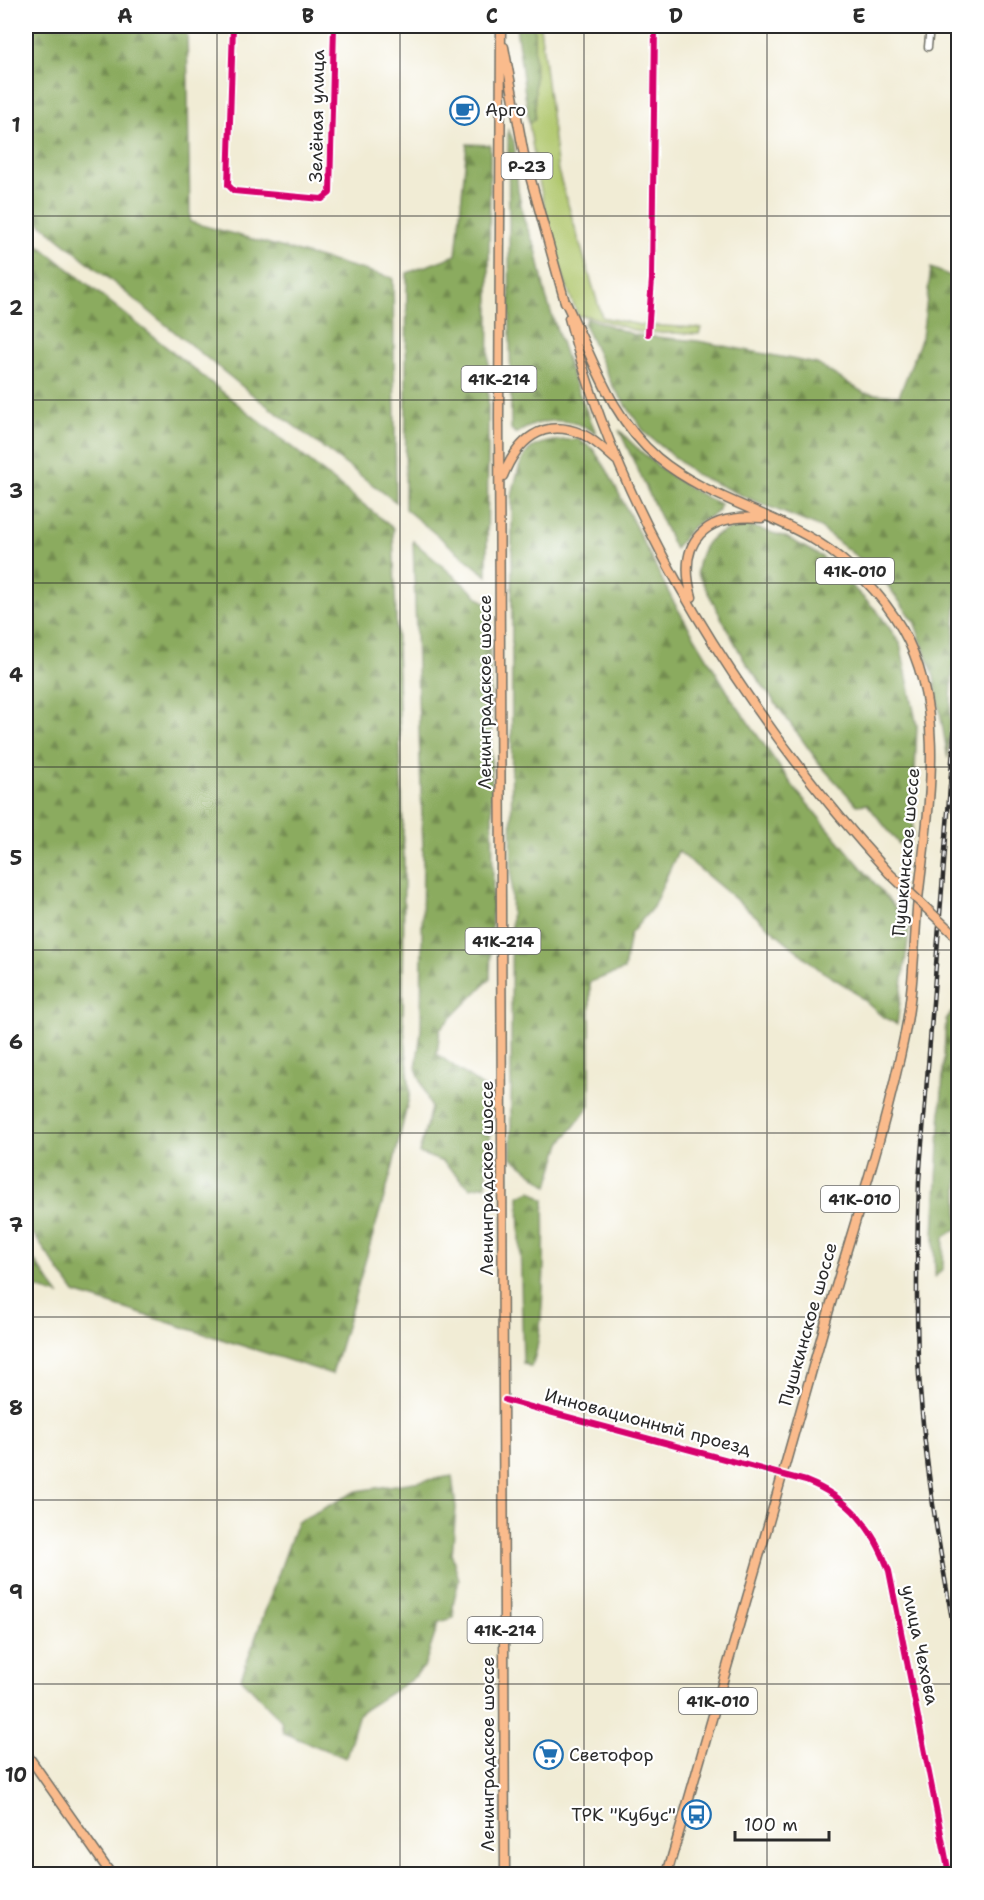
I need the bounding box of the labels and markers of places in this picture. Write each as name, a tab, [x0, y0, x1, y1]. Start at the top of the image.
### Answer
cafe icon: Арго	[448, 94, 480, 126]
place label: Арго	[485, 98, 526, 122]
supermarket icon: Светофор	[532, 1739, 564, 1771]
place label: Светофор	[569, 1743, 654, 1767]
bus stop icon: ТРК "Кубус"	[681, 1799, 713, 1831]
place label: ТРК "Кубус"	[571, 1803, 676, 1827]

